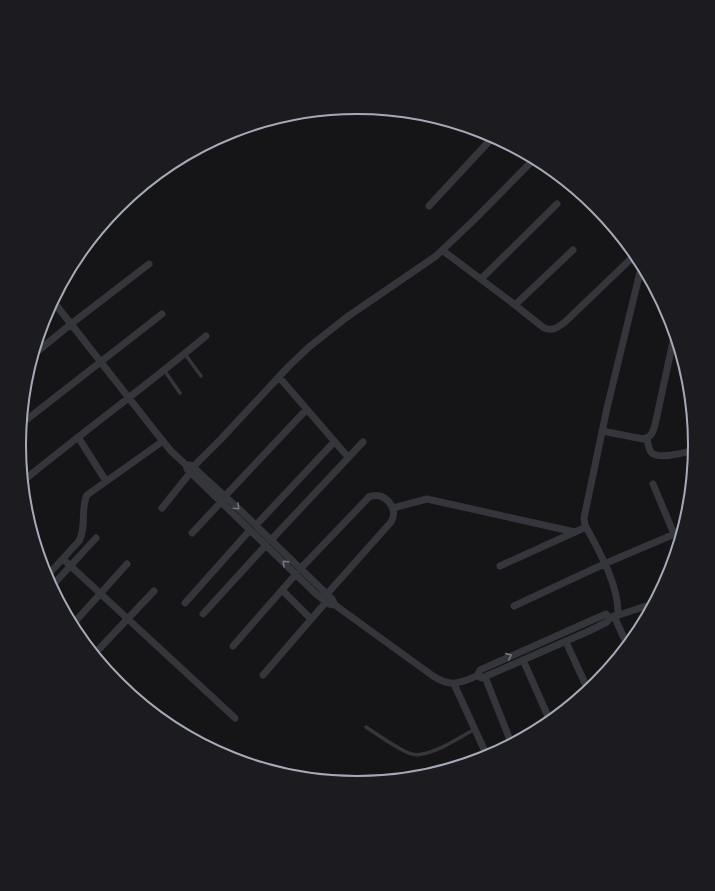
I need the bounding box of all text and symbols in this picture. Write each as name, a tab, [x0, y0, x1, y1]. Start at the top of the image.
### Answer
one-way arrow	[232, 502, 240, 510]
one-way arrow	[282, 560, 290, 568]
one-way arrow	[506, 653, 513, 661]

